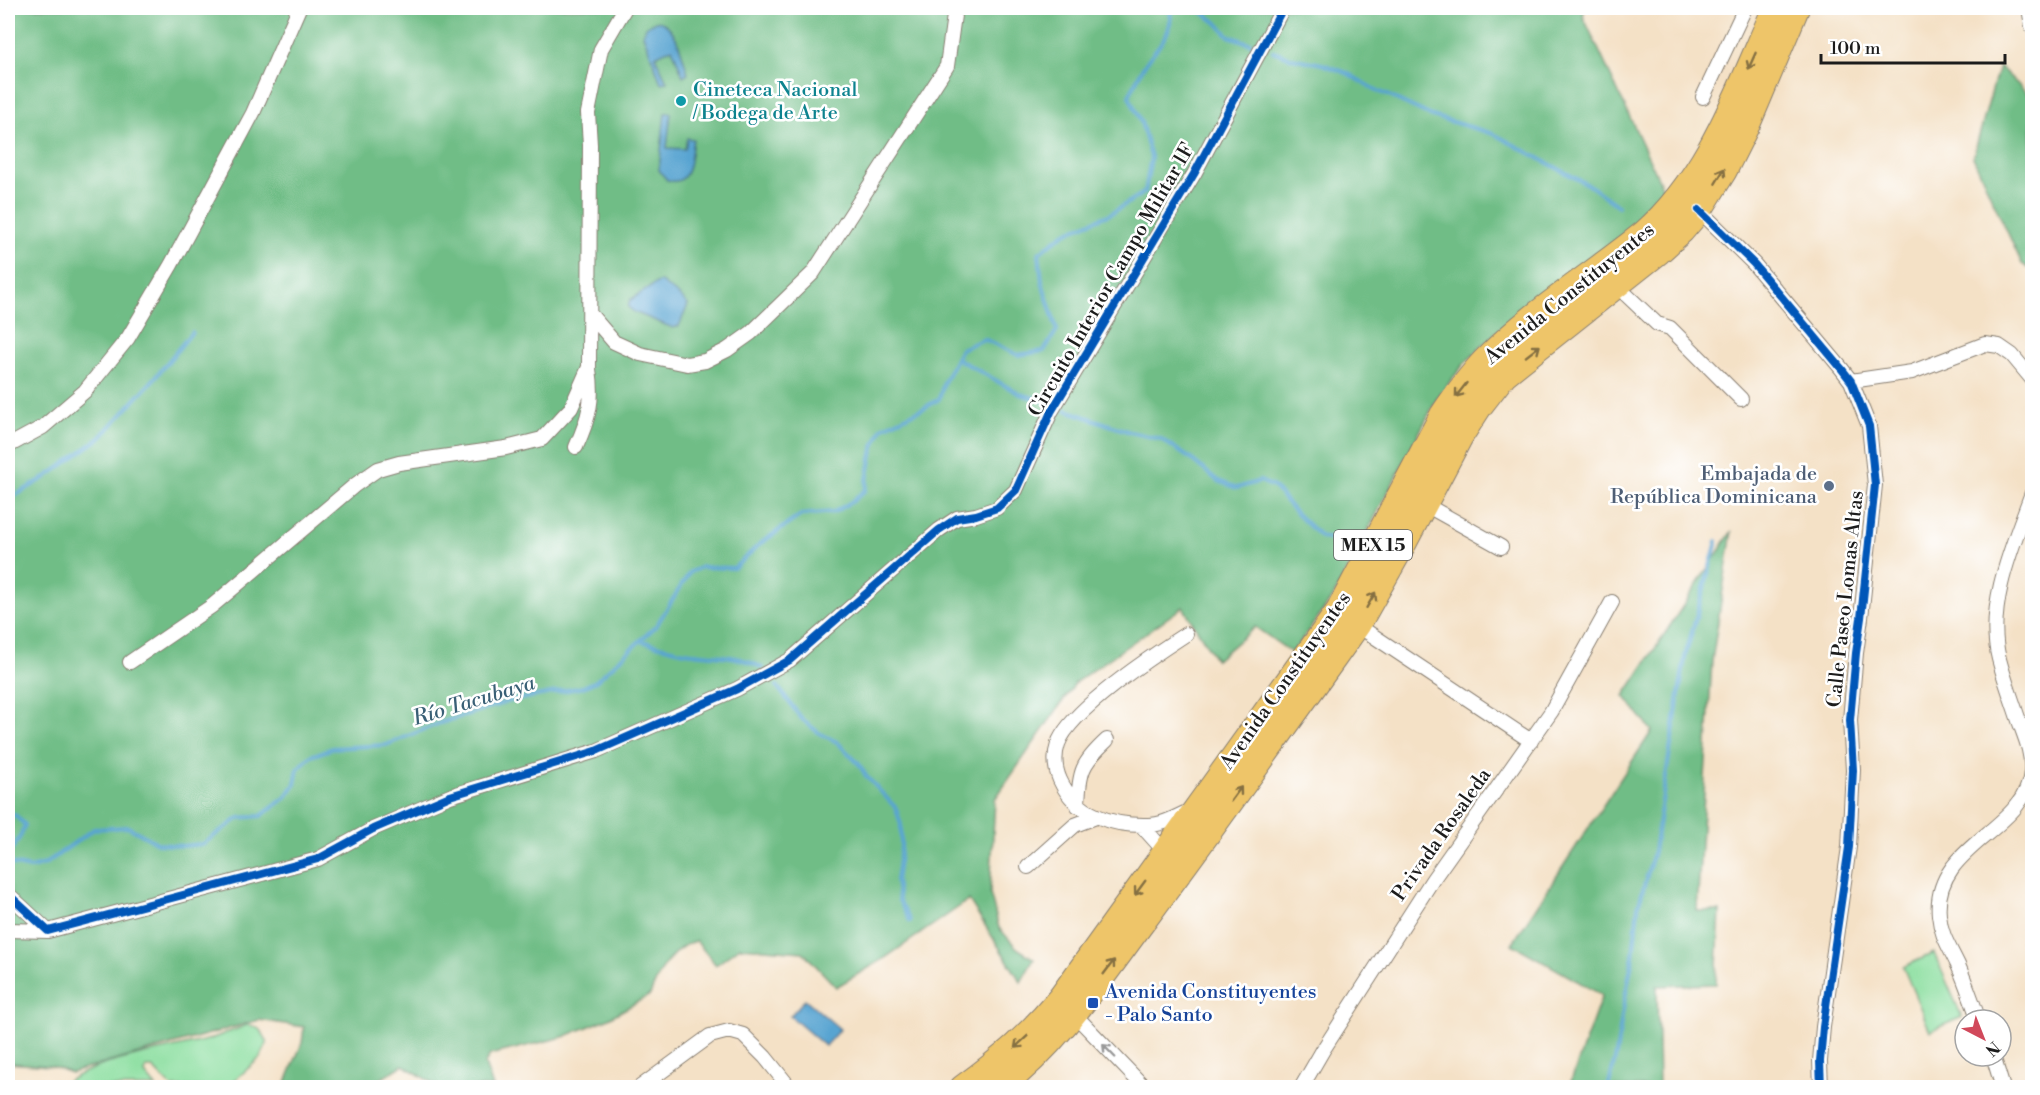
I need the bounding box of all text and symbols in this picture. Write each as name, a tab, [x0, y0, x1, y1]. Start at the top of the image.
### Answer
scale bar	[1821, 27, 2006, 65]
text: 100 m	[1830, 37, 1881, 60]
one-way arrow	[1746, 51, 1757, 69]
place label: Cineteca Nacional / Bodega de Arte	[692, 78, 857, 126]
marker: Cineteca Nacional / Bodega de Arte	[674, 94, 688, 108]
street label: Circuito Interior Campo Militar 1F	[1023, 139, 1201, 421]
one-way arrow	[1714, 168, 1726, 185]
street label: Avenida Constituyentes	[1479, 218, 1660, 371]
one-way arrow	[1525, 345, 1541, 358]
one-way arrow	[1455, 382, 1468, 398]
place label: Embajada de República Dominicana	[1610, 462, 1818, 510]
marker: Embajada de República Dominicana	[1822, 479, 1836, 493]
street label: Calle Paseo Lomas Altas	[1822, 489, 1870, 709]
road number: MEX 15	[1334, 530, 1412, 560]
street label: Avenida Constituyentes	[1215, 587, 1357, 776]
one-way arrow	[1365, 592, 1377, 609]
water label: Río Tacubaya	[409, 670, 539, 732]
street label: Privada Rosaleda	[1387, 763, 1498, 906]
one-way arrow	[1230, 787, 1242, 803]
one-way arrow	[1134, 880, 1147, 896]
one-way arrow	[1102, 959, 1115, 975]
place label: Avenida Constituyentes - Palo Santo	[1104, 980, 1317, 1028]
marker: Avenida Constituyentes - Palo Santo	[1086, 996, 1100, 1010]
north arrow	[1953, 1008, 2013, 1068]
one-way arrow	[1014, 1035, 1029, 1049]
text: N	[1981, 1037, 2004, 1060]
one-way arrow	[1102, 1043, 1117, 1058]

